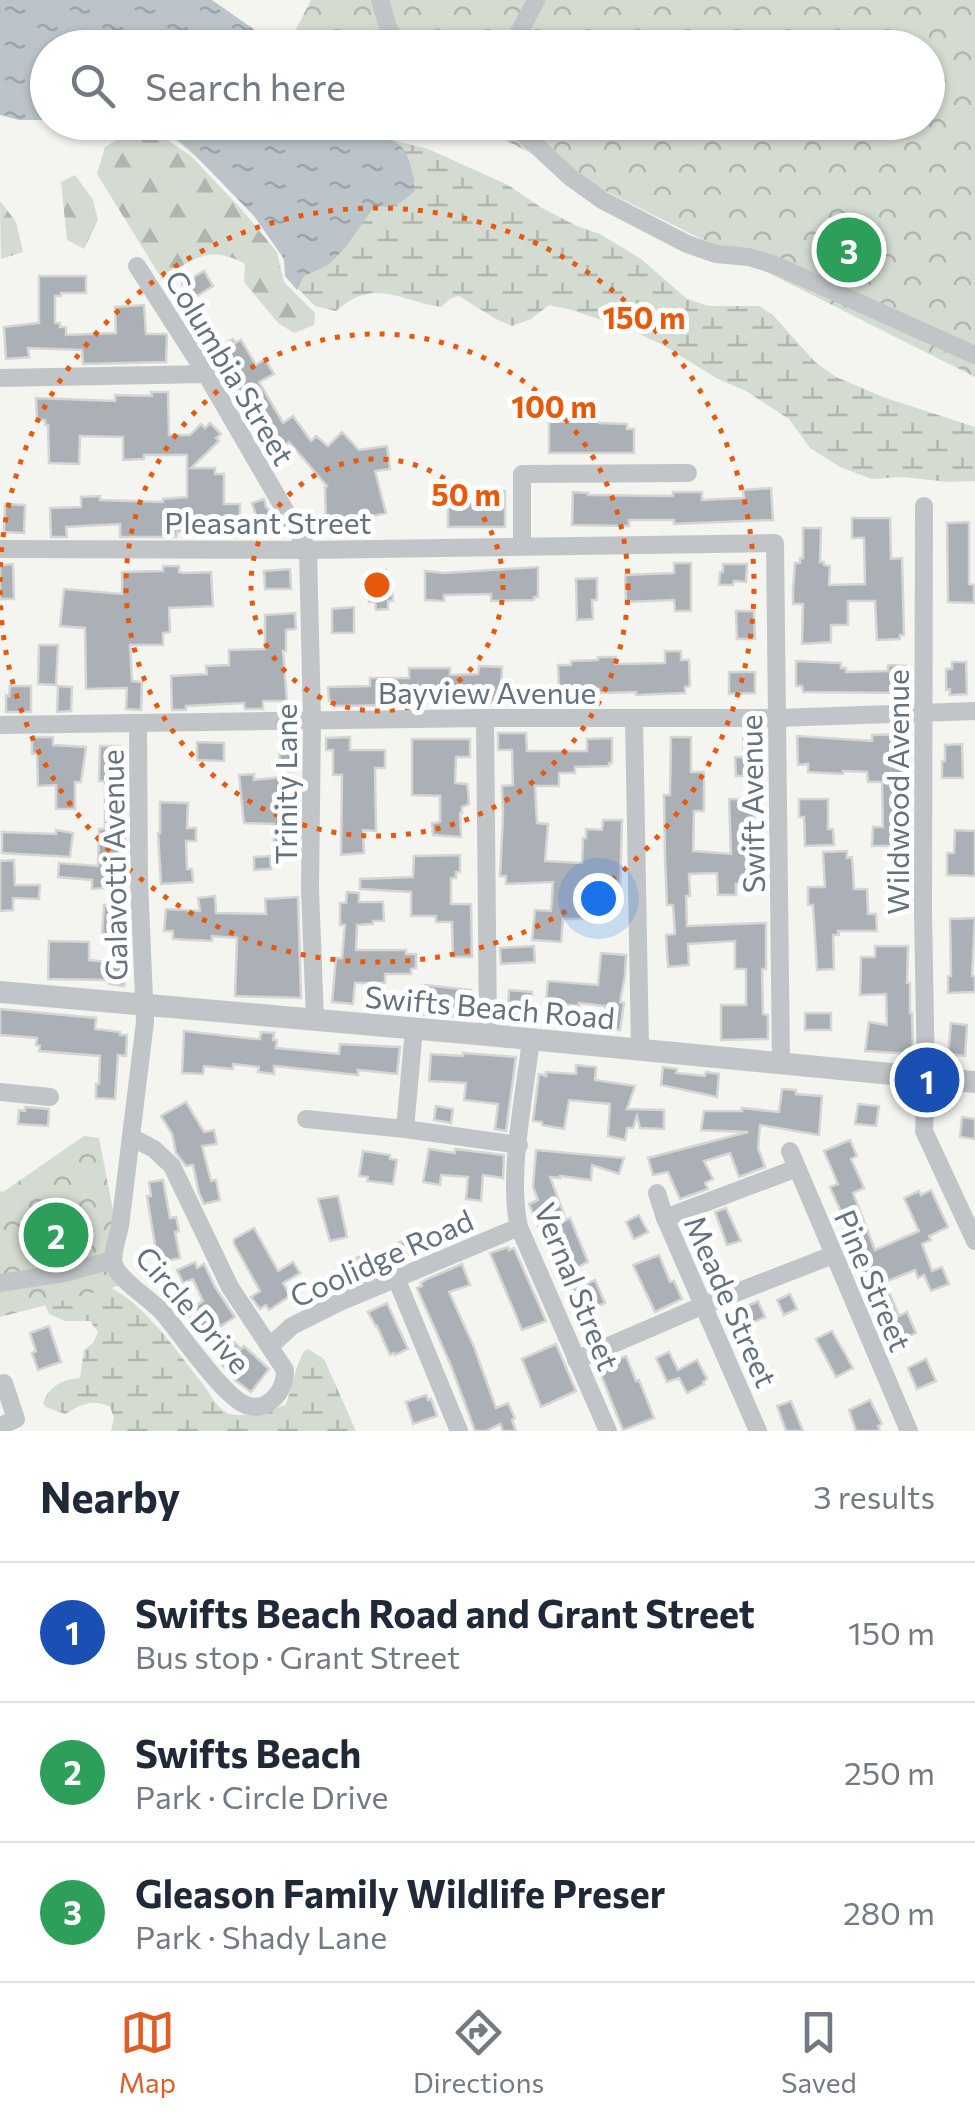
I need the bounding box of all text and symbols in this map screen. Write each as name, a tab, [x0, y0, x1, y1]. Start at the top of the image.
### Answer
search box	[30, 30, 945, 140]
icon: search	[65, 58, 120, 113]
text: Search here	[145, 62, 346, 109]
pin: 3	[816, 212, 882, 288]
street label: Columbia Street	[158, 263, 304, 471]
text: 150 m	[603, 298, 685, 335]
text: 100 m	[511, 387, 597, 424]
text: 50 m	[431, 475, 501, 512]
street label: Pleasant Street	[164, 503, 372, 540]
centre of rings	[359, 567, 395, 603]
street label: Wildwood Avenue	[878, 669, 915, 915]
street label: Bayview Avenue	[378, 673, 596, 710]
street label: Trinity Lane	[266, 704, 303, 864]
street label: Swift Avenue	[731, 714, 771, 894]
street label: Galavotti Avenue	[92, 749, 134, 981]
your location	[573, 873, 624, 924]
street label: Swifts Beach Road	[363, 977, 617, 1035]
pin: 1	[894, 1042, 960, 1118]
street label: Vernal Street	[528, 1197, 628, 1375]
pin: 2	[23, 1198, 88, 1272]
street label: Coolidge Road	[284, 1200, 478, 1314]
street label: Pine Street	[828, 1204, 920, 1356]
street label: Meade Street	[678, 1209, 786, 1393]
street label: Circle Drive	[129, 1238, 259, 1380]
text: Nearby	[40, 1470, 180, 1522]
text: 3 results	[813, 1476, 935, 1516]
text: Swifts Beach Road and Grant Street	[135, 1589, 755, 1636]
text: 1	[65, 1612, 80, 1652]
text: 150 m	[848, 1612, 935, 1652]
text: Bus stop · Grant Street	[135, 1636, 460, 1676]
text: Swifts Beach	[135, 1729, 361, 1776]
text: 2	[63, 1752, 82, 1792]
text: 250 m	[844, 1752, 935, 1792]
text: Park · Circle Drive	[135, 1776, 388, 1816]
text: Gleason Family Wildlife Preser	[135, 1869, 665, 1916]
text: 3	[63, 1892, 82, 1932]
text: 280 m	[843, 1892, 935, 1932]
text: Park · Shady Lane	[135, 1916, 387, 1956]
tab: Map	[118, 2005, 176, 2099]
tab: Directions	[413, 2005, 544, 2099]
tab: Saved	[781, 2005, 857, 2099]

